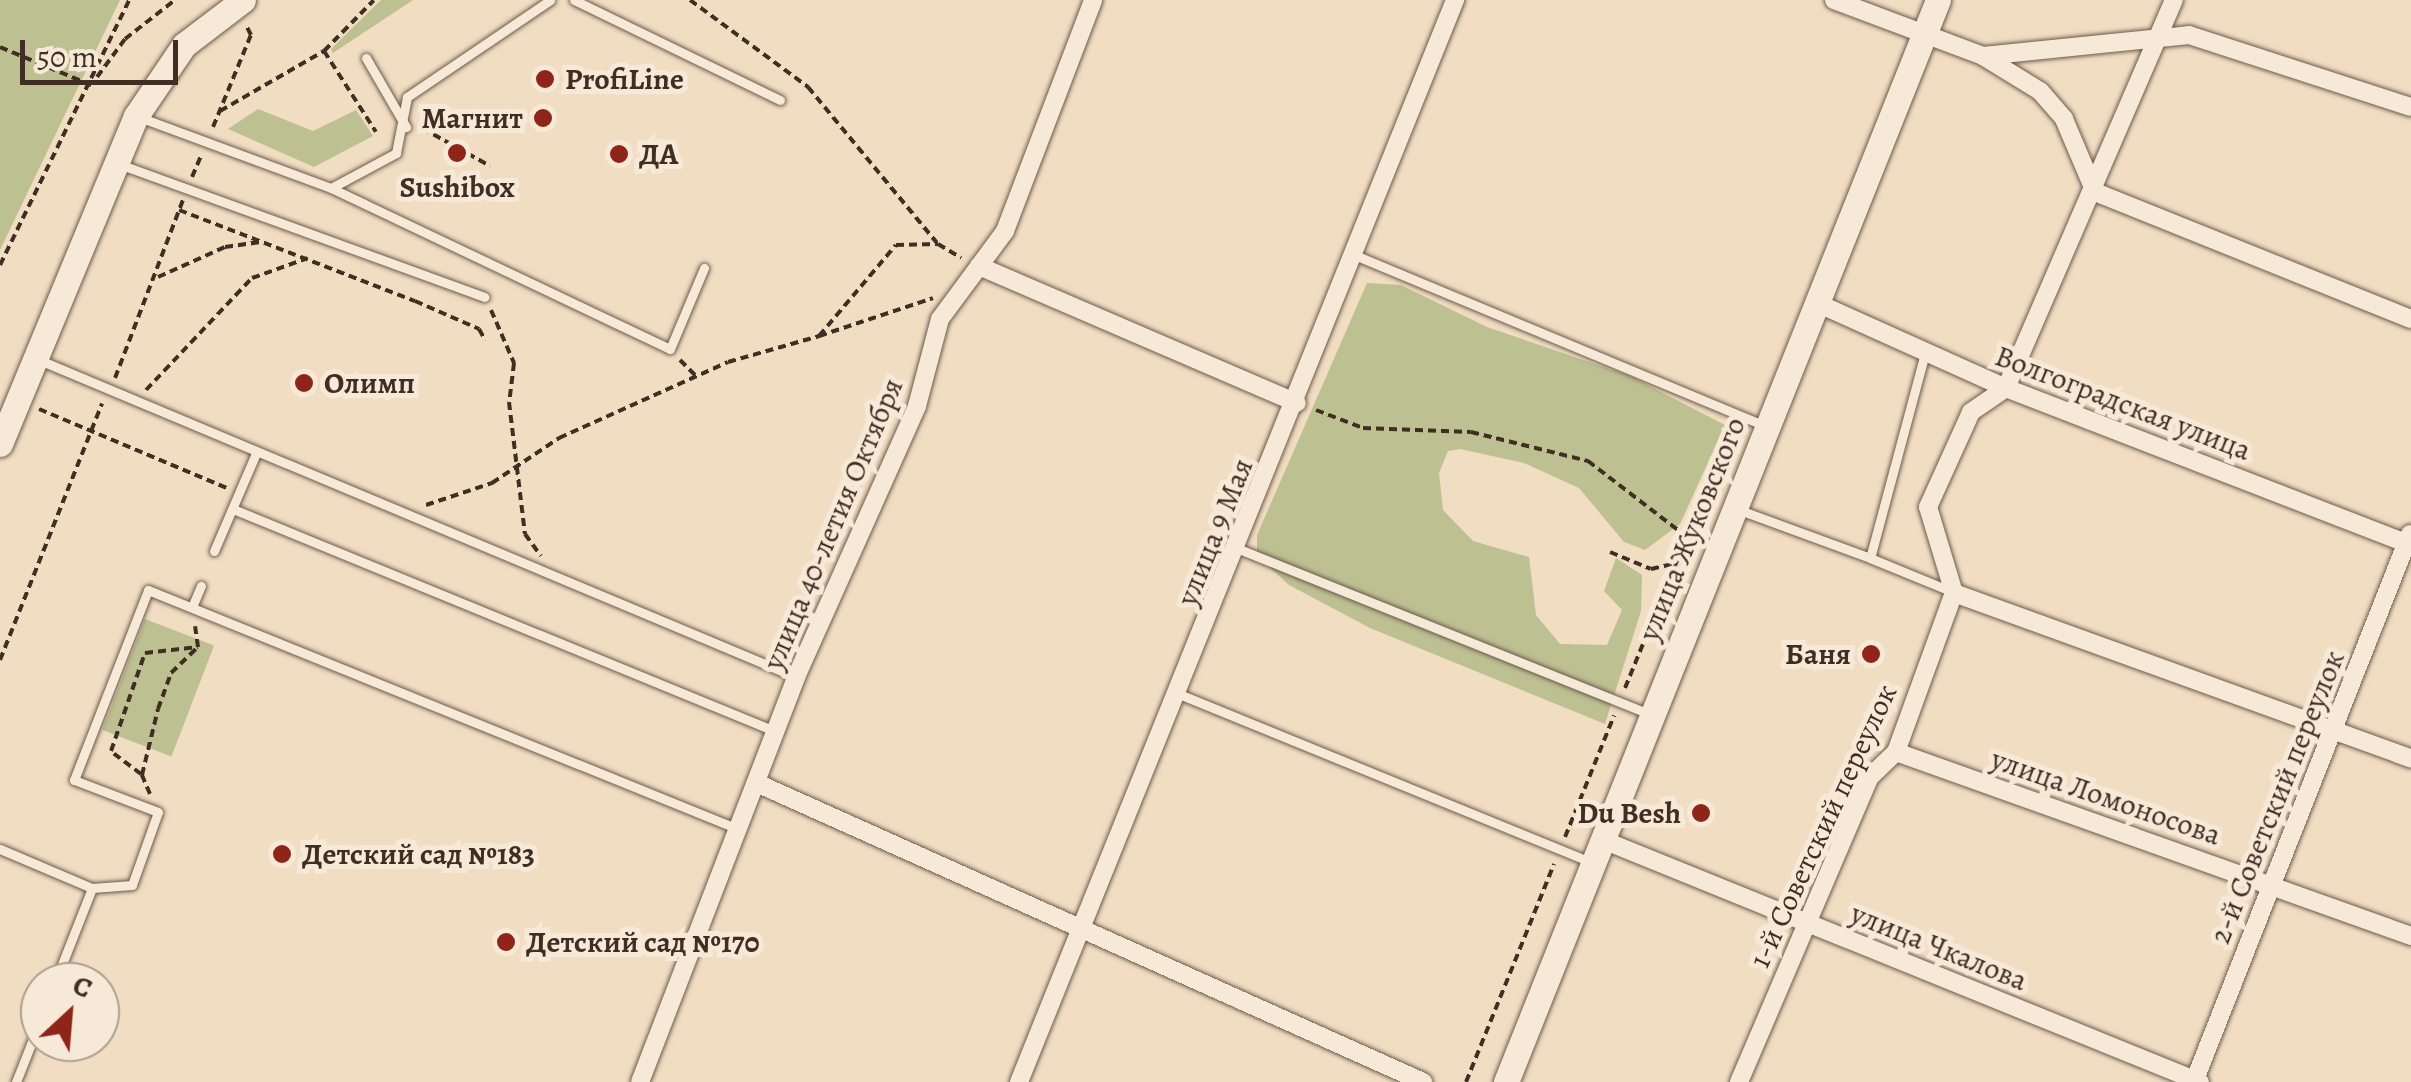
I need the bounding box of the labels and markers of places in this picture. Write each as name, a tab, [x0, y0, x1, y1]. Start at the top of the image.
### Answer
place label: ProfiLine	[565, 61, 684, 97]
marker: ProfiLine	[534, 68, 556, 90]
place label: Магнит	[422, 100, 523, 136]
marker: Магнит	[532, 107, 554, 129]
place label: ДА	[639, 136, 678, 172]
marker: Sushibox	[446, 142, 468, 164]
marker: ДА	[608, 143, 630, 165]
place label: Sushibox	[399, 169, 515, 205]
place label: Олимп	[324, 365, 415, 401]
marker: Олимп	[293, 372, 315, 394]
place label: Баня	[1785, 636, 1851, 672]
marker: Баня	[1860, 643, 1882, 665]
place label: Du Besh	[1578, 795, 1681, 831]
marker: Du Besh	[1690, 802, 1712, 824]
place label: Детский сад №183	[302, 836, 535, 872]
marker: Детский сад №183	[271, 843, 293, 865]
place label: Детский сад №170	[526, 924, 760, 960]
marker: Детский сад №170	[495, 931, 517, 953]

